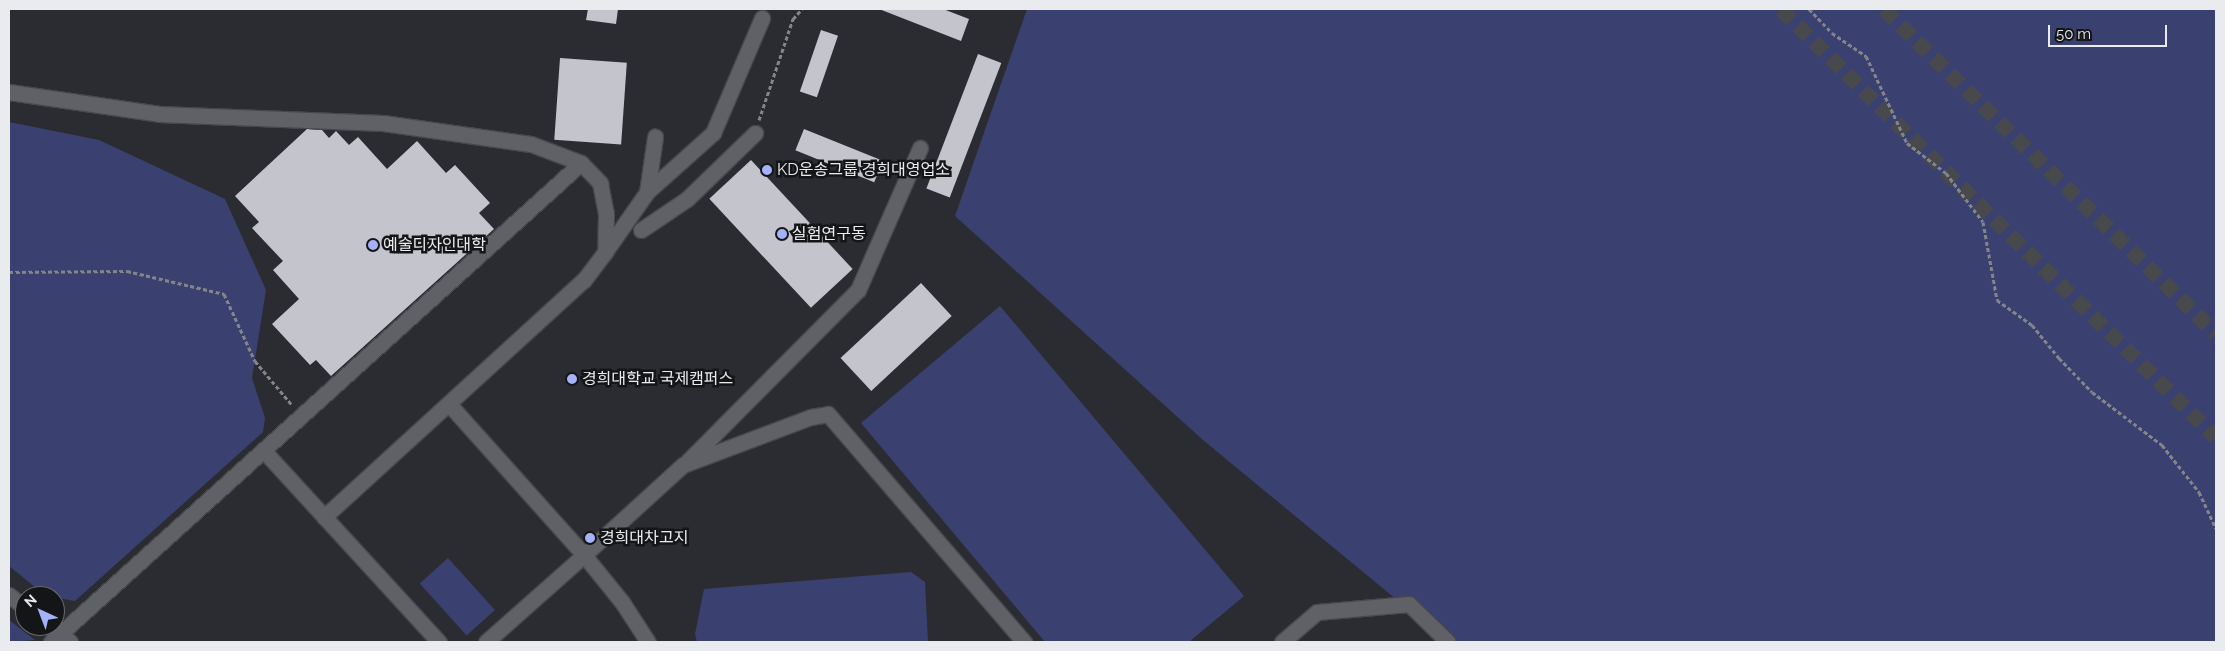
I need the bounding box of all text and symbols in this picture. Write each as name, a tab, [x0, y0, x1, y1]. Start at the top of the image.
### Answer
scale bar	[2050, 15, 2169, 47]
text: 50 m	[2056, 25, 2091, 43]
place label: KD운송그룹 경희대영업소	[777, 160, 950, 180]
marker: KD운송그룹 경희대영업소	[761, 164, 773, 176]
place label: 실험연구동	[792, 224, 866, 244]
marker: 실험연구동	[776, 228, 788, 240]
place label: 예술디자인대학	[383, 235, 486, 255]
marker: 예술디자인대학	[367, 239, 379, 251]
place label: 경희대학교 국제캠퍼스	[582, 369, 733, 389]
marker: 경희대학교 국제캠퍼스	[566, 373, 578, 385]
place label: 경희대차고지	[600, 528, 688, 548]
marker: 경희대차고지	[584, 532, 596, 544]
north arrow	[15, 586, 65, 636]
text: N	[21, 591, 40, 610]

